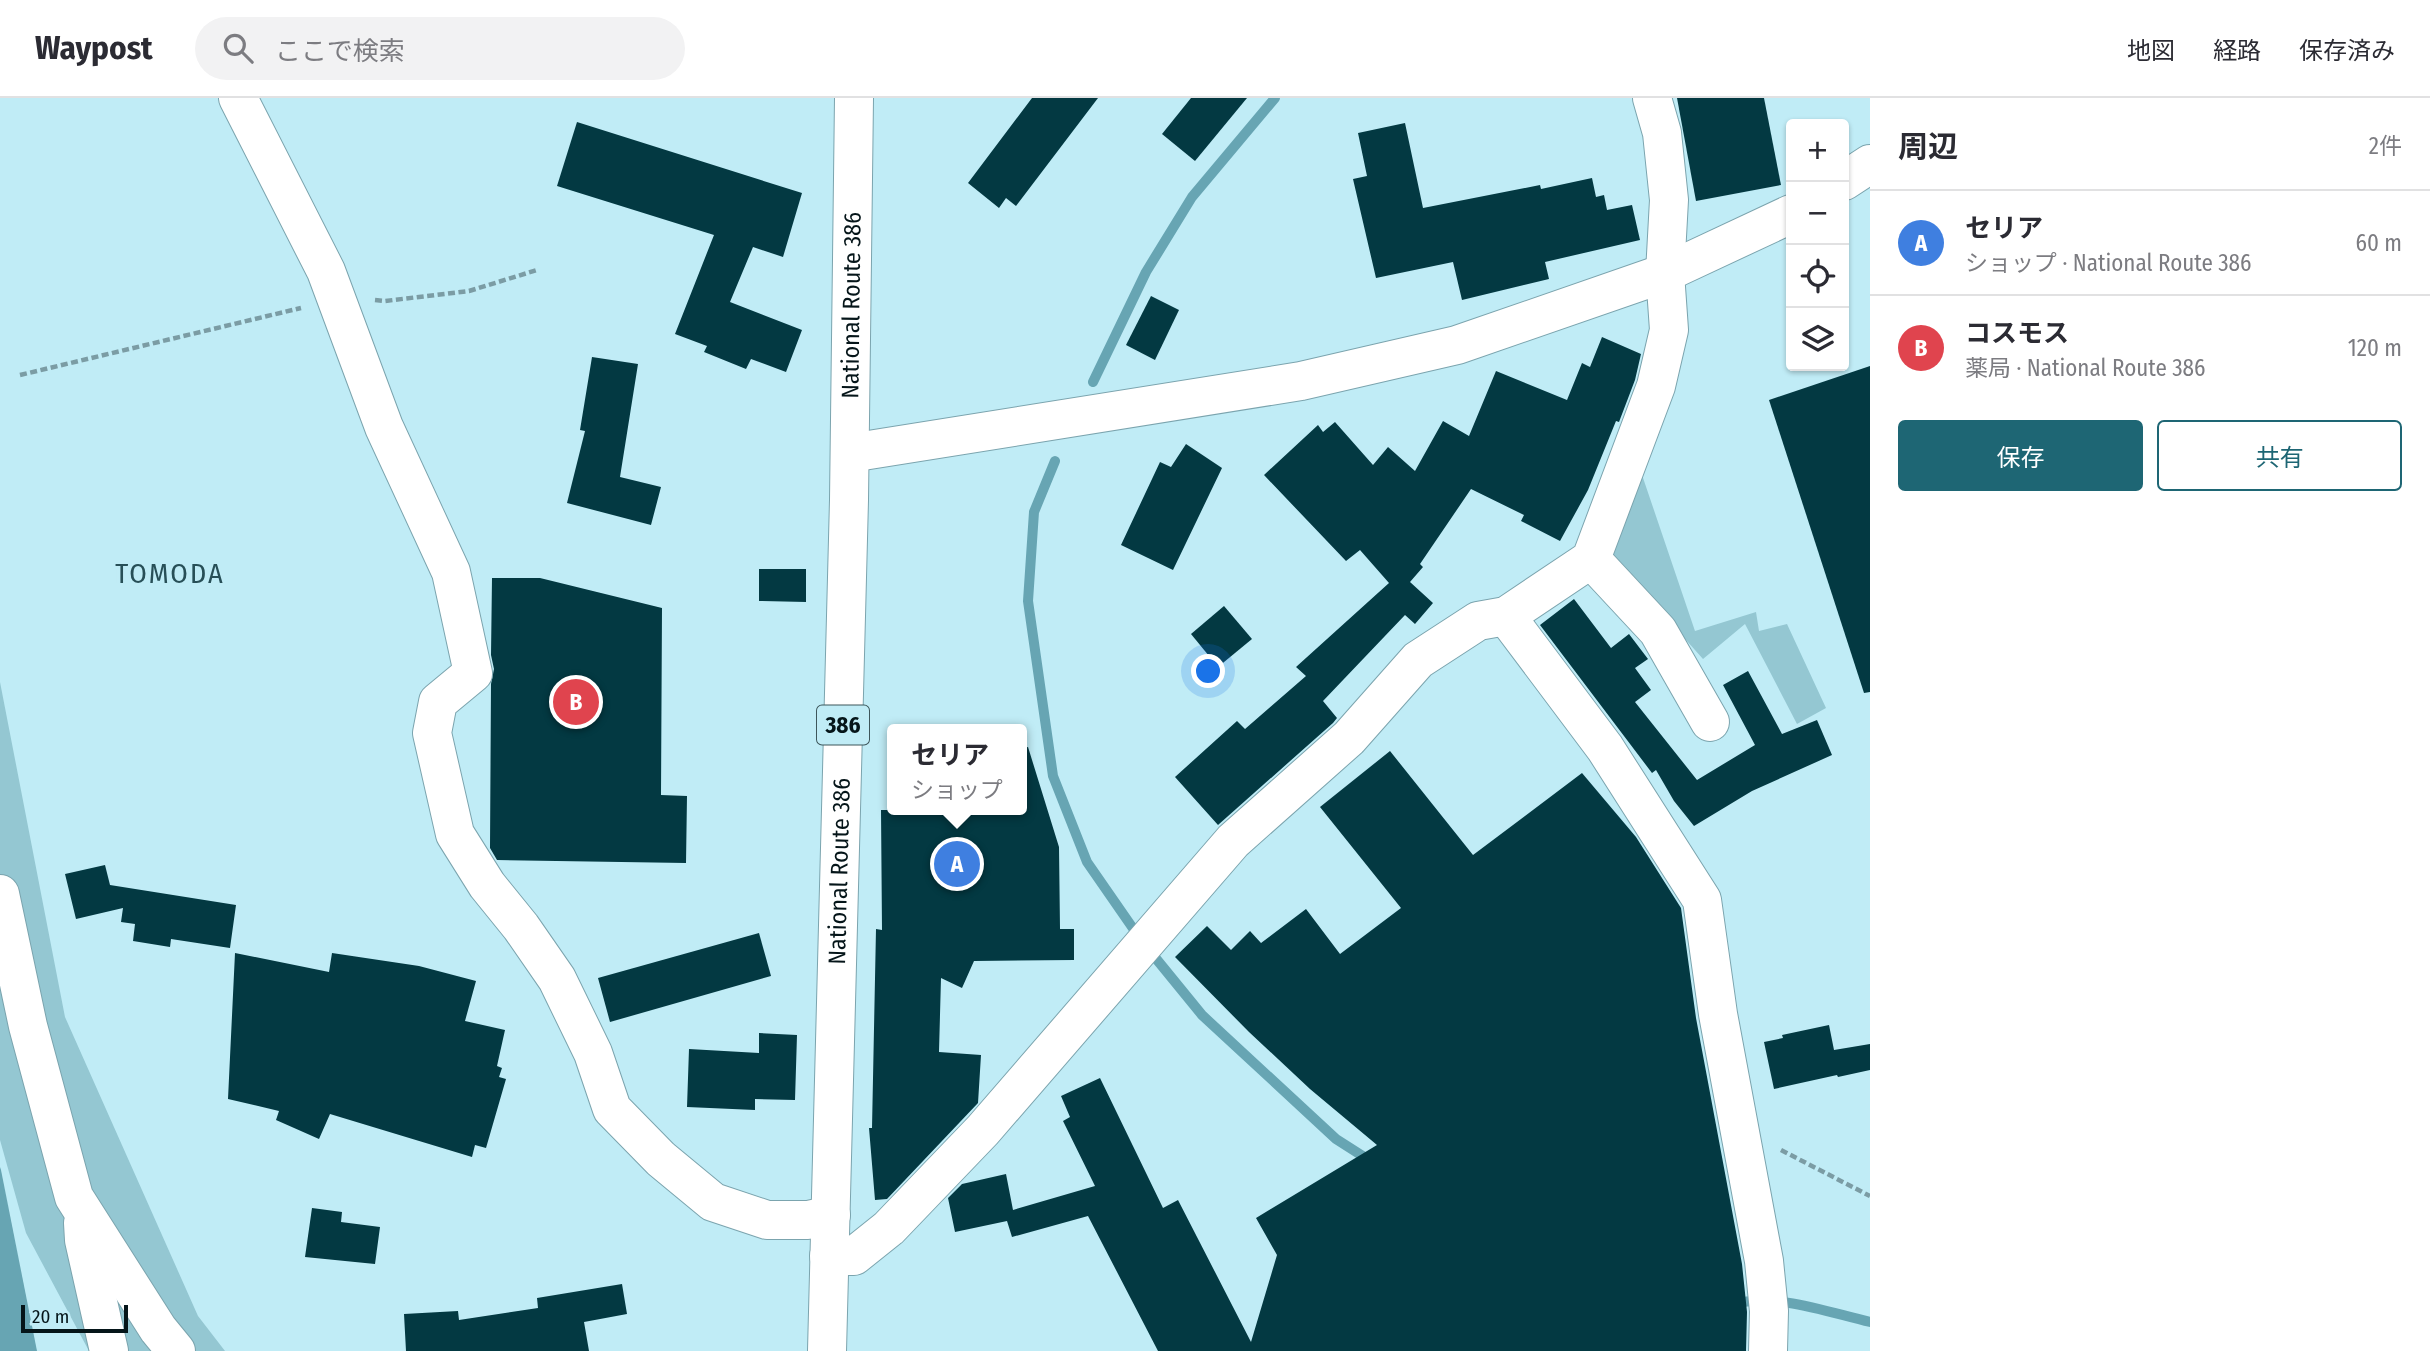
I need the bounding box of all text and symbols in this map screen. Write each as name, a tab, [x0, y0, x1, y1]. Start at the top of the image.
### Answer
search box	[195, 17, 685, 80]
text: Waypost	[35, 28, 153, 68]
icon: search	[219, 29, 257, 67]
text: ここで検索	[275, 36, 405, 67]
text: 地図	[2127, 37, 2175, 65]
text: 経路	[2213, 37, 2261, 65]
text: 保存済み	[2299, 37, 2395, 65]
map controls	[1786, 119, 1849, 371]
button: +	[1786, 119, 1849, 182]
text: 周辺	[1898, 129, 1958, 165]
text: 2件	[2369, 132, 2402, 160]
button: −	[1786, 182, 1849, 245]
street label: National Route 386	[836, 212, 867, 399]
text: セリア	[1965, 213, 2043, 244]
text: A	[1915, 229, 1927, 257]
text: 60 m	[2356, 229, 2402, 257]
button: locate	[1786, 245, 1849, 308]
text: ショップ · National Route 386	[1965, 249, 2252, 277]
button: layers	[1786, 308, 1849, 371]
text: コスモス	[1965, 318, 2069, 349]
text: B	[1915, 334, 1927, 362]
text: 120 m	[2348, 334, 2402, 362]
text: 薬局 · National Route 386	[1965, 354, 2206, 382]
button: 保存	[1898, 420, 2143, 491]
button: 共有	[2157, 420, 2402, 491]
district label: TOMODA	[115, 557, 225, 590]
your location	[1191, 654, 1225, 688]
pin: B	[553, 676, 599, 728]
road number: 386	[817, 706, 869, 744]
popup	[887, 724, 1027, 815]
text: セリア	[911, 740, 989, 771]
text: ショップ	[911, 776, 1003, 804]
street label: National Route 386	[823, 777, 856, 965]
pin: A	[934, 838, 980, 890]
scale bar	[21, 1302, 128, 1334]
text: 20 m	[32, 1305, 69, 1328]

